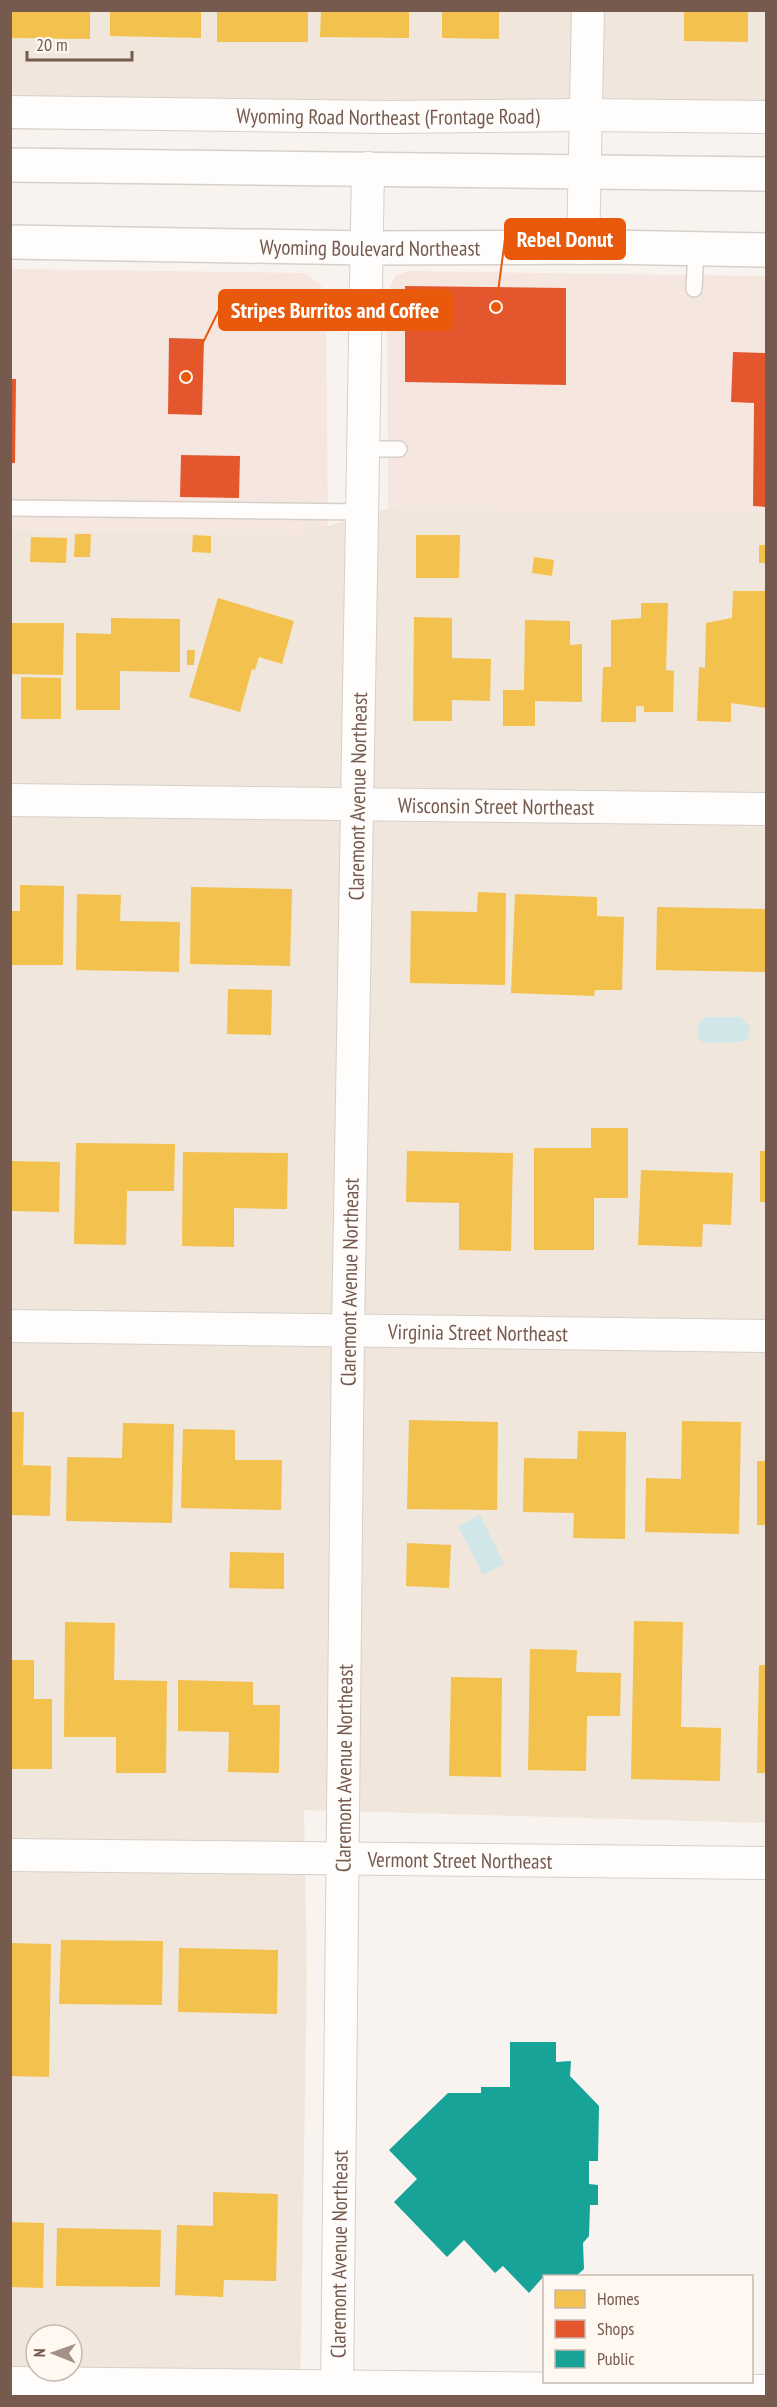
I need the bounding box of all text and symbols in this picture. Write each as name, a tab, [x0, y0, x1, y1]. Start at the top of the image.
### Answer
scale bar	[27, 24, 132, 62]
text: 20 m	[36, 33, 68, 56]
street label: Wyoming Road Northeast (Frontage Road)	[236, 101, 540, 131]
callout: Rebel Donut	[505, 219, 625, 259]
text: Rebel Donut	[517, 225, 614, 253]
street label: Wyoming Boulevard Northeast	[259, 233, 481, 262]
callout: Stripes Burritos and Coffee	[219, 290, 452, 330]
text: Stripes Burritos and Coffee	[231, 296, 439, 324]
street label: Claremont Avenue Northeast	[342, 692, 372, 901]
street label: Wisconsin Street Northeast	[398, 791, 594, 820]
street label: Claremont Avenue Northeast	[334, 1177, 364, 1386]
street label: Virginia Street Northeast	[387, 1317, 568, 1347]
street label: Claremont Avenue Northeast	[329, 1664, 358, 1872]
street label: Vermont Street Northeast	[366, 1845, 553, 1874]
street label: Claremont Avenue Northeast	[324, 2149, 353, 2358]
legend	[543, 2275, 753, 2383]
text: Homes	[597, 2287, 640, 2310]
text: Shops	[597, 2317, 634, 2340]
north arrow	[24, 2323, 84, 2383]
text: Public	[597, 2347, 635, 2370]
text: N	[29, 2348, 49, 2357]

